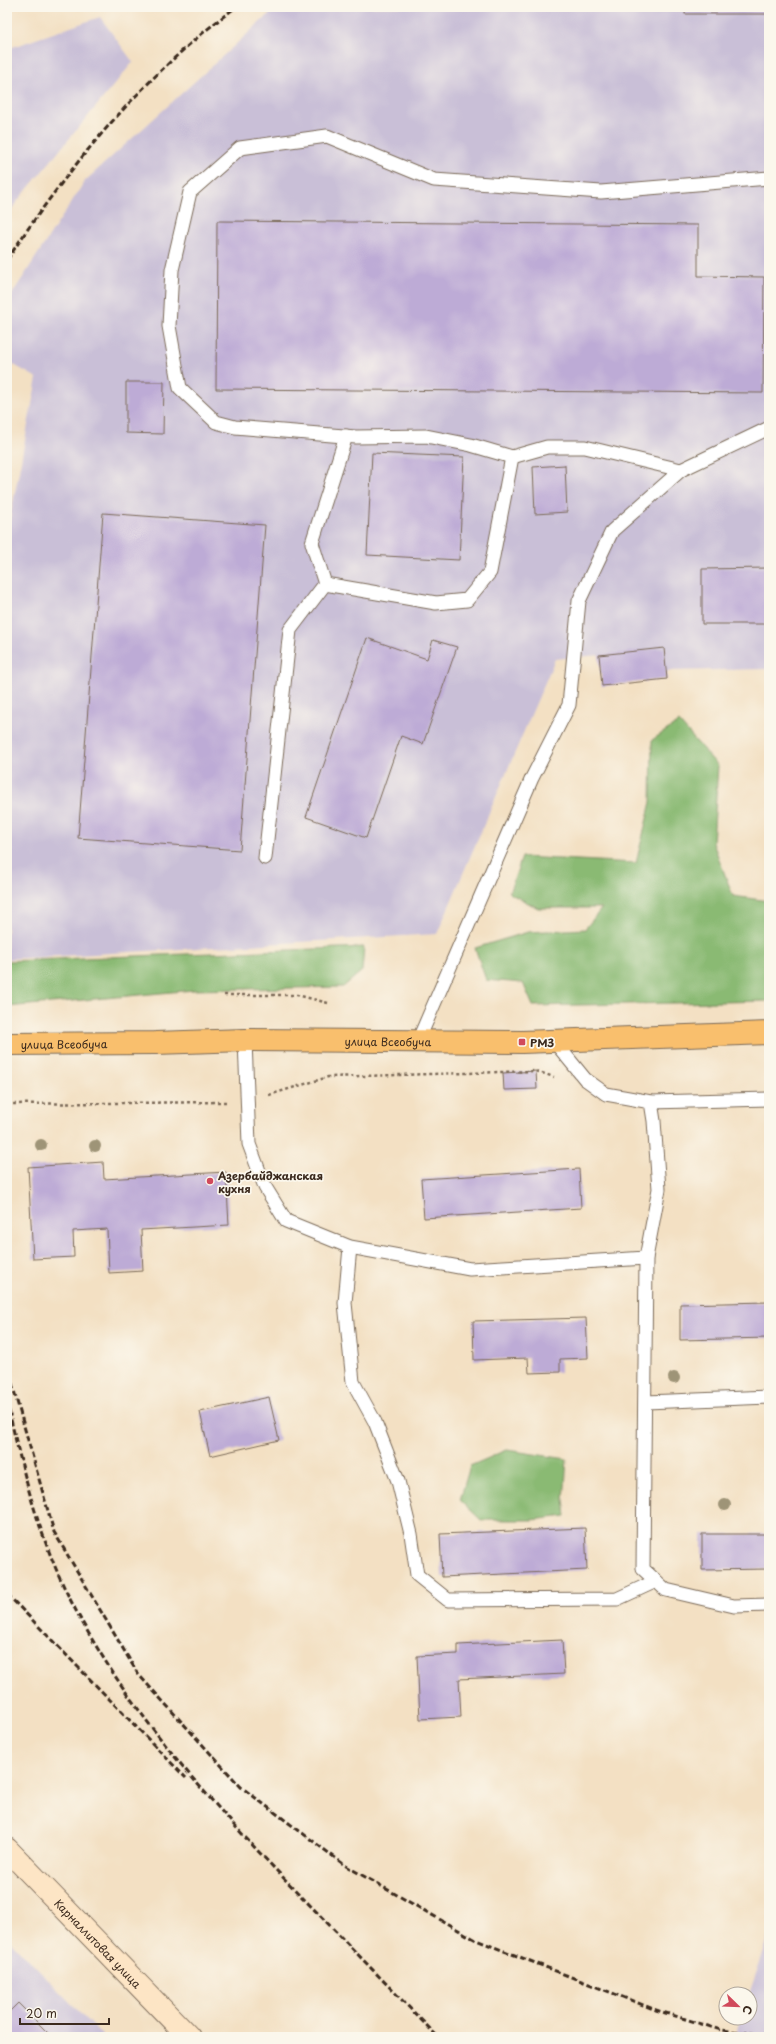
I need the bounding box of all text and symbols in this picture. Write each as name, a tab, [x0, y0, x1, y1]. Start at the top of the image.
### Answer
street label: улица Всеобуча	[344, 1032, 432, 1050]
place label: РМЗ	[530, 1034, 554, 1051]
street label: улица Всеобуча	[21, 1035, 108, 1052]
marker: РМЗ	[517, 1037, 527, 1047]
place label: Азербайджанская кухня	[217, 1167, 323, 1197]
marker: Азербайджанская кухня	[205, 1176, 215, 1186]
street label: Карналлитовая улица	[51, 1895, 146, 1992]
north arrow	[718, 1986, 758, 2026]
scale bar	[20, 2000, 109, 2026]
text: С	[738, 2003, 757, 2017]
text: 20 m	[26, 2004, 57, 2022]

